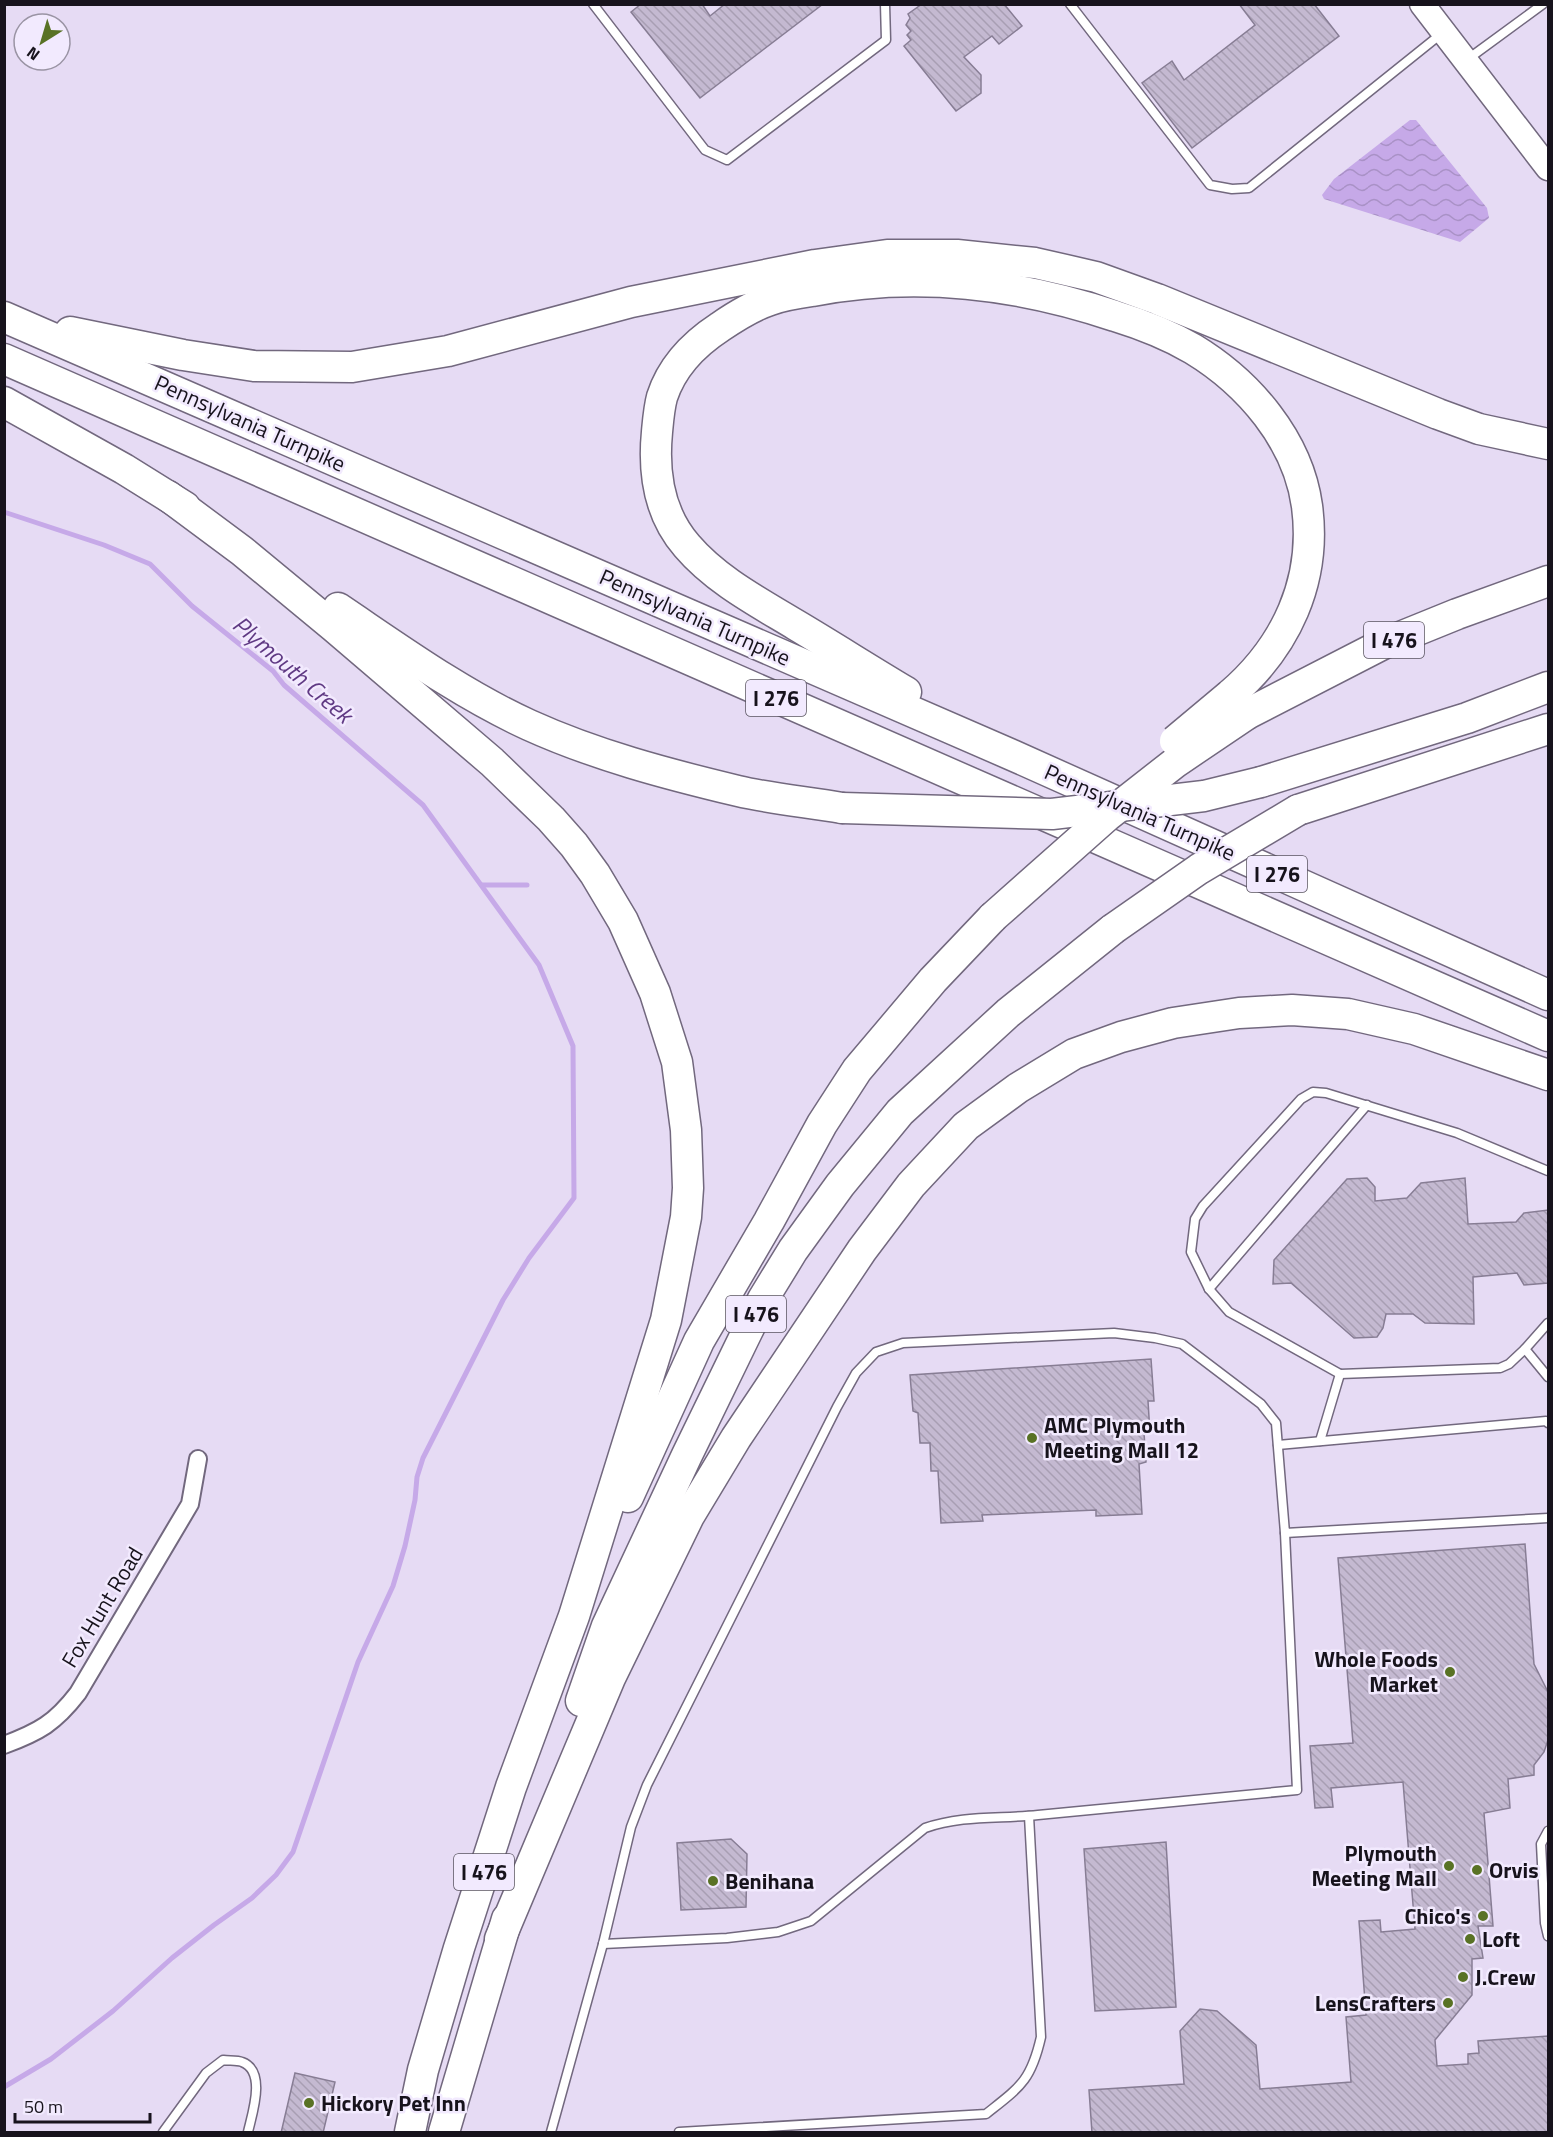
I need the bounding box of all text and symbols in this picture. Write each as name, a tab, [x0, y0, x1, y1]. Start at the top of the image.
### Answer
north arrow	[12, 12, 72, 72]
text: N	[21, 41, 45, 67]
street label: Pennsylvania Turnpike	[149, 366, 351, 480]
street label: Pennsylvania Turnpike	[594, 560, 796, 674]
water label: Plymouth Creek	[225, 607, 363, 734]
road number: I 476	[1364, 622, 1424, 658]
road number: I 276	[746, 680, 806, 716]
street label: Pennsylvania Turnpike	[1039, 755, 1241, 869]
road number: I 276	[1247, 856, 1307, 892]
road number: I 476	[726, 1296, 786, 1332]
place label: AMC Plymouth Meeting Mall 12	[1044, 1408, 1199, 1467]
marker: AMC Plymouth Meeting Mall 12	[1025, 1431, 1039, 1445]
street label: Fox Hunt Road	[52, 1540, 152, 1674]
place label: Whole Foods Market	[1314, 1642, 1438, 1701]
marker: Whole Foods Market	[1443, 1665, 1457, 1679]
place label: Plymouth Meeting Mall	[1311, 1836, 1437, 1895]
place label: Orvis	[1489, 1853, 1539, 1887]
road number: I 476	[454, 1854, 514, 1890]
marker: Plymouth Meeting Mall	[1442, 1859, 1456, 1873]
marker: Orvis	[1470, 1863, 1484, 1877]
place label: Benihana	[725, 1864, 814, 1898]
marker: Benihana	[706, 1874, 720, 1888]
place label: Chico's	[1404, 1899, 1471, 1933]
marker: Chico's	[1476, 1909, 1490, 1923]
place label: Loft	[1482, 1922, 1520, 1956]
marker: Loft	[1463, 1932, 1477, 1946]
place label: J.Crew	[1475, 1960, 1536, 1994]
marker: J.Crew	[1456, 1970, 1470, 1984]
place label: LensCrafters	[1315, 1986, 1436, 2020]
marker: LensCrafters	[1441, 1996, 1455, 2010]
scale bar	[15, 2086, 150, 2124]
place label: Hickory Pet Inn	[321, 2086, 466, 2120]
text: 50 m	[24, 2093, 63, 2120]
marker: Hickory Pet Inn	[302, 2096, 316, 2110]

